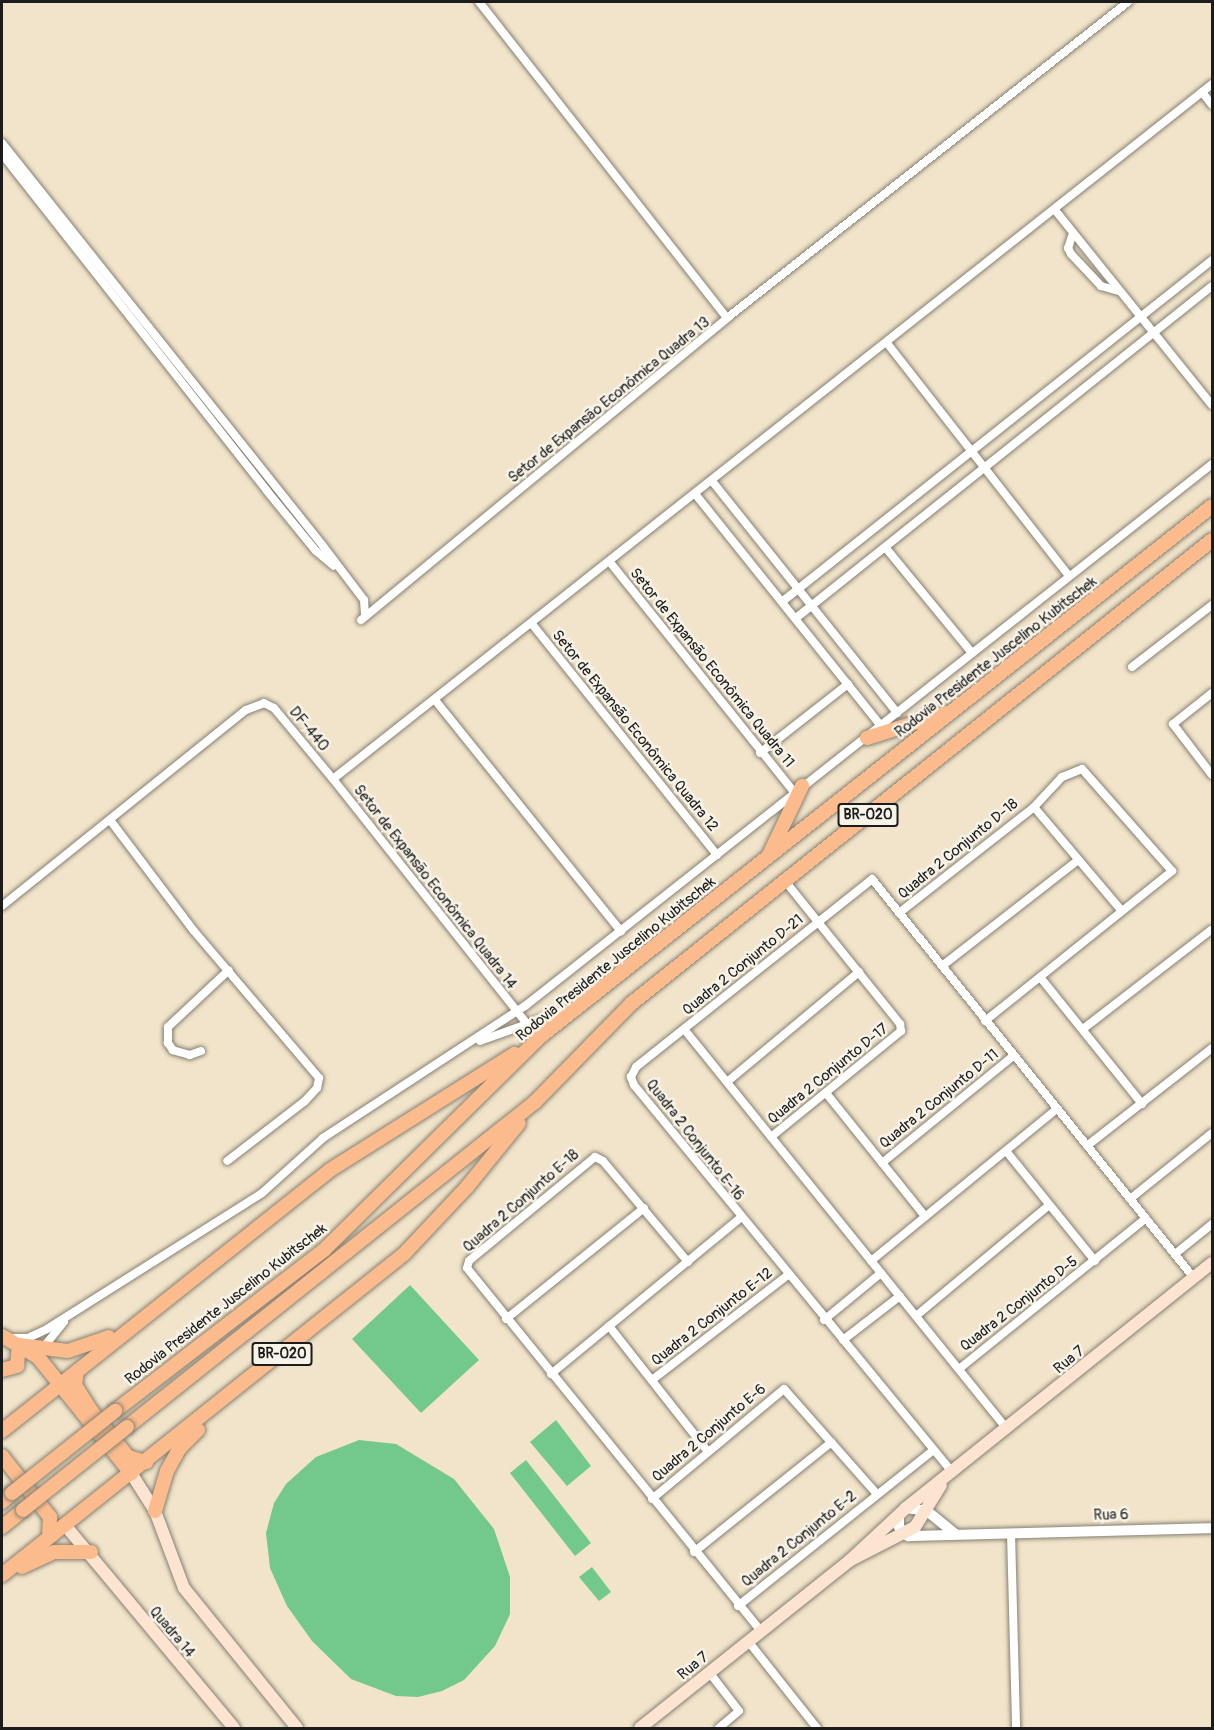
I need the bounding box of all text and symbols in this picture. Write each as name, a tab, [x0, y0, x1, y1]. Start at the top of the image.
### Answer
street label: Setor de Expansão Econômica Quadra 13	[505, 313, 713, 487]
street label: Setor de Expansão Econômica Quadra 11	[626, 565, 798, 771]
street label: Rodovia Presidente Juscelino Kubitschek	[891, 573, 1101, 741]
street label: Setor de Expansão Econômica Quadra 12	[548, 627, 722, 835]
street label: DF-440	[285, 703, 333, 755]
street label: Setor de Expansão Econômica Quadra 14	[350, 781, 520, 993]
street label: Quadra 2 Conjunto D-18	[894, 795, 1022, 903]
road number: BR-020	[836, 804, 900, 826]
street label: Rodovia Presidente Juscelino Kubitschek	[513, 873, 719, 1045]
street label: Quadra 2 Conjunto D-21	[679, 911, 807, 1019]
street label: Quadra 2 Conjunto D-17	[764, 1020, 892, 1128]
street label: Quadra 2 Conjunto D-11	[876, 1045, 1002, 1153]
street label: Quadra 2 Conjunto E-16	[642, 1076, 748, 1204]
street label: Quadra 2 Conjunto E-18	[459, 1146, 583, 1256]
street label: Rodovia Presidente Juscelino Kubitschek	[121, 1220, 331, 1388]
street label: Quadra 2 Conjunto D-5	[957, 1253, 1081, 1355]
street label: Quadra 2 Conjunto E-12	[648, 1264, 776, 1370]
street label: Rua 7	[1050, 1342, 1088, 1378]
road number: BR-020	[250, 1343, 314, 1365]
street label: Quadra 2 Conjunto E-6	[648, 1380, 770, 1486]
street label: Quadra 2 Conjunto E-2	[738, 1487, 860, 1591]
street label: Rua 6	[1093, 1506, 1129, 1524]
street label: Quadra 14	[145, 1603, 199, 1661]
street label: Rua 7	[674, 1648, 712, 1684]

